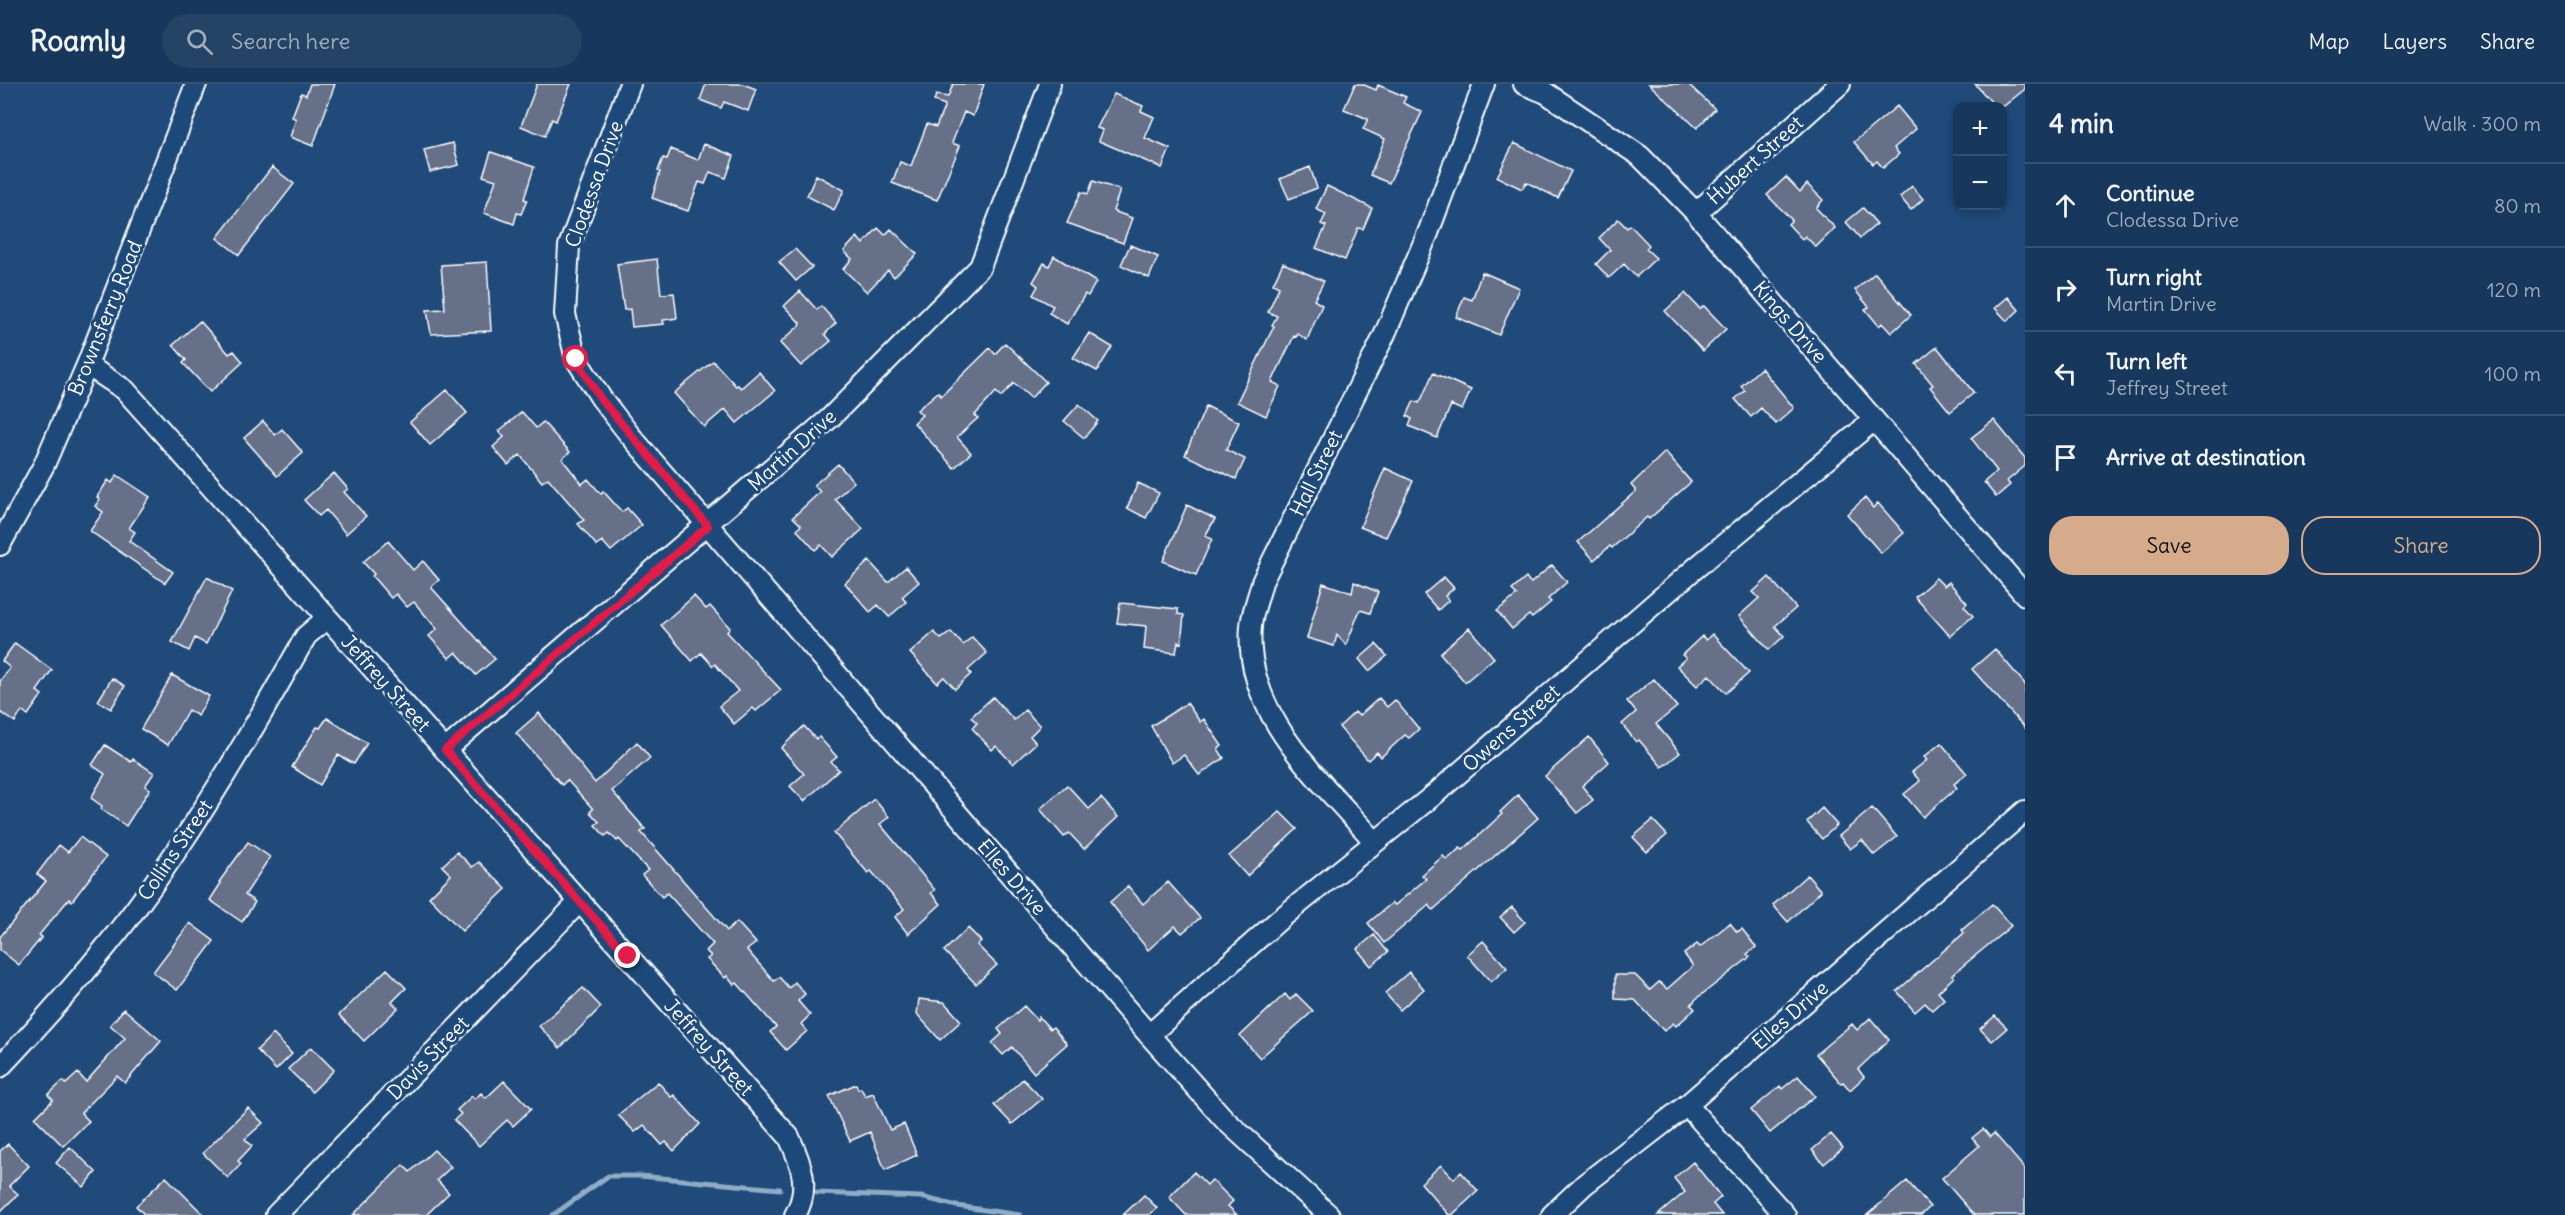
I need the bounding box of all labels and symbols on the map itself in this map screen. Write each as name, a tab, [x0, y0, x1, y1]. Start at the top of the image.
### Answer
street label: Hubert Street	[1701, 110, 1808, 209]
street label: Clodessa Drive	[559, 117, 628, 251]
street label: Brownsferry Road	[62, 236, 147, 399]
street label: Kings Drive	[1748, 275, 1833, 368]
route start	[562, 345, 588, 371]
street label: Martin Drive	[742, 403, 841, 496]
street label: Hall Street	[1284, 425, 1347, 520]
street label: Jeffrey Street	[336, 629, 437, 736]
street label: Owens Street	[1457, 678, 1565, 777]
street label: Collins Street	[132, 794, 218, 905]
street label: Elles Drive	[973, 834, 1052, 920]
route end	[614, 942, 640, 968]
street label: Elles Drive	[1747, 975, 1833, 1054]
street label: Jeffrey Street	[659, 993, 760, 1100]
street label: Davis Street	[381, 1010, 474, 1105]

